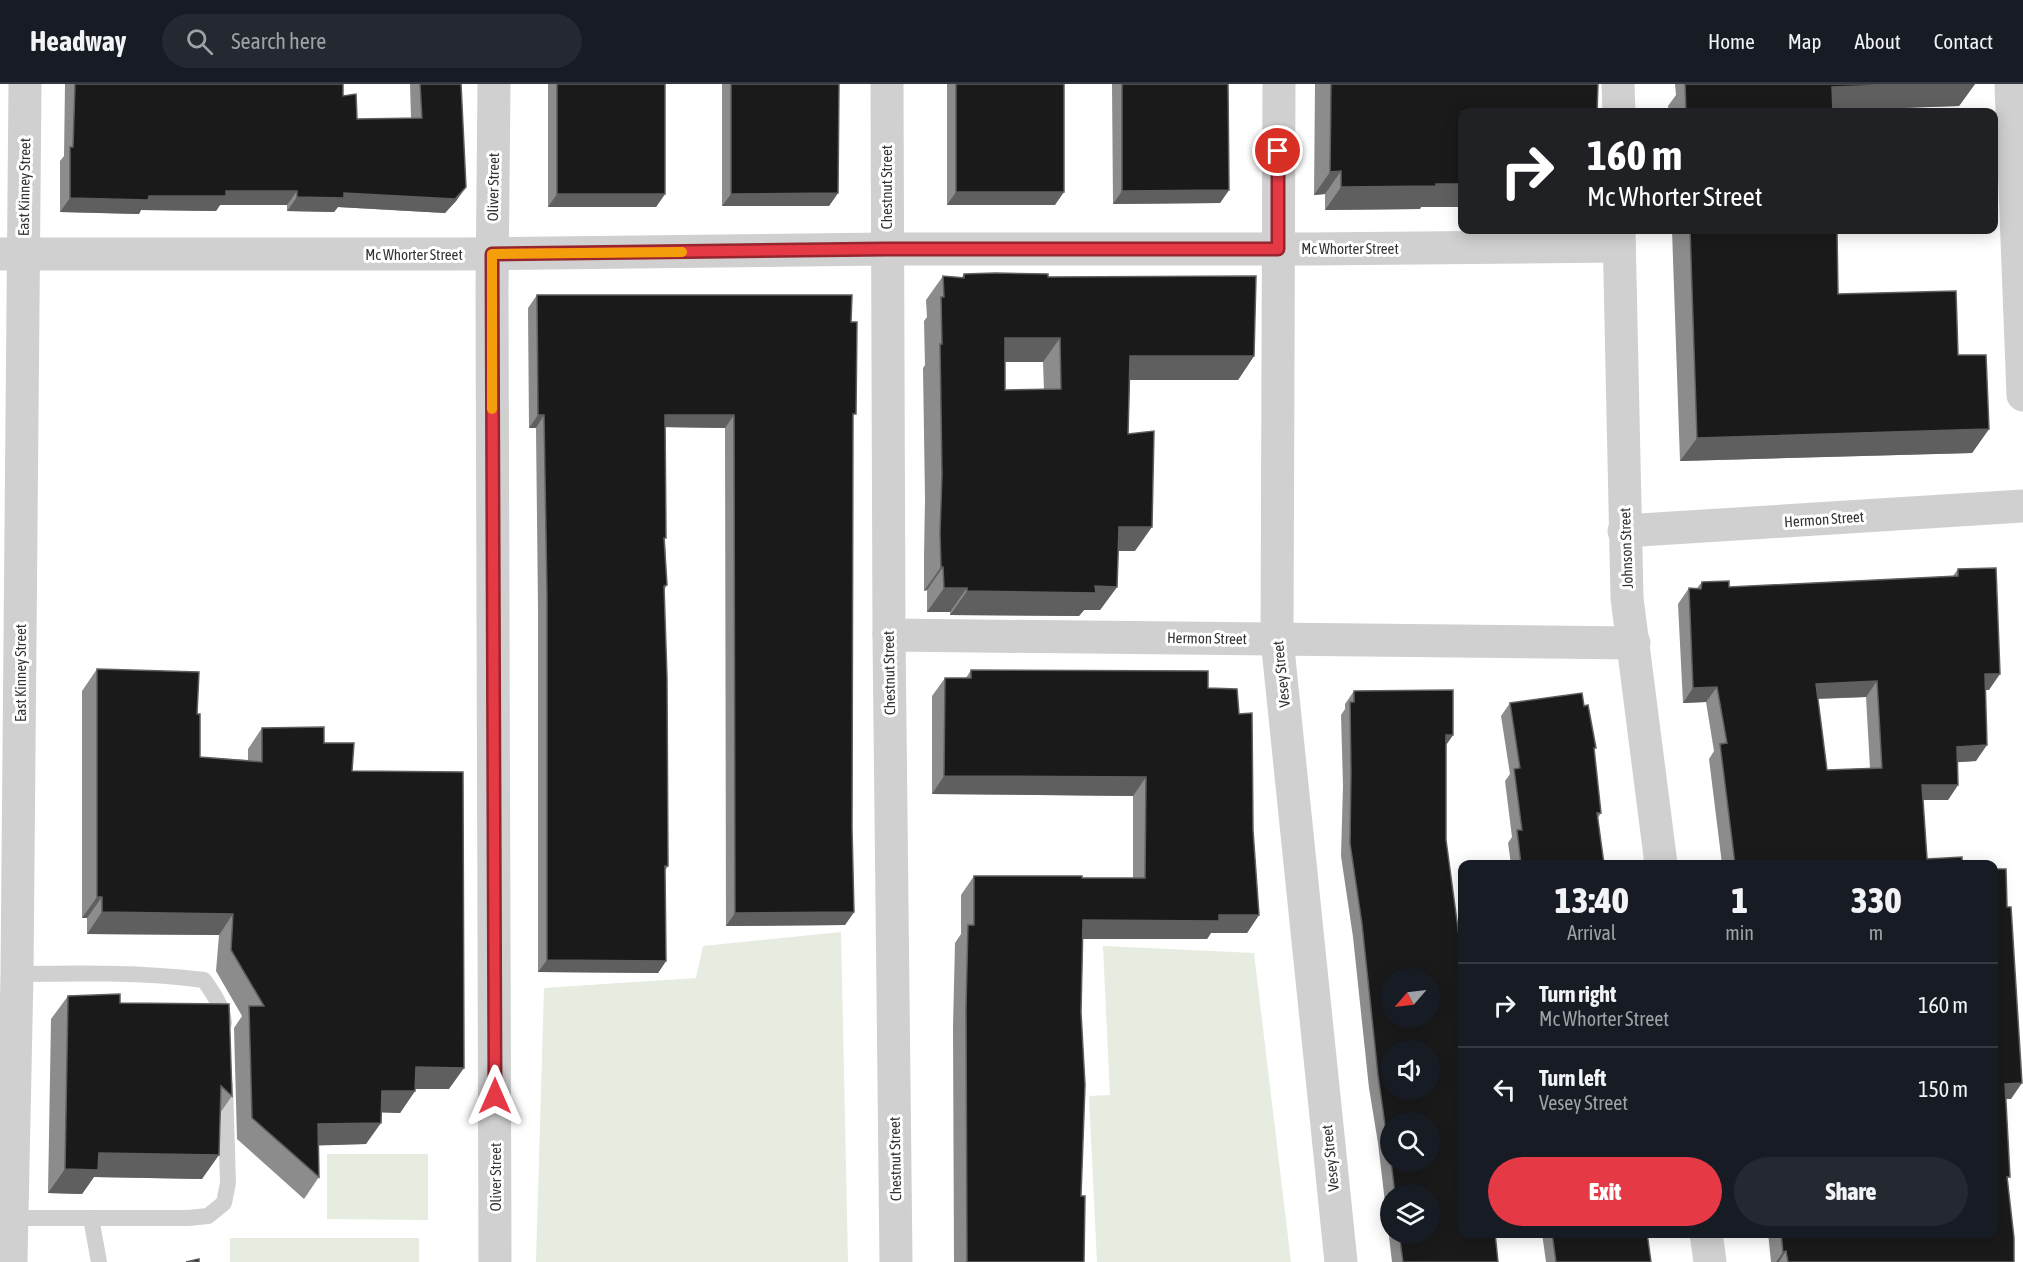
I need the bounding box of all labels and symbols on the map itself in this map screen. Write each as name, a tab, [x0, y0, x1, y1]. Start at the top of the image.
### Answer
pin	[1252, 125, 1303, 176]
street label: East Kinney Street	[15, 138, 33, 236]
street label: Chestnut Street	[878, 145, 895, 229]
street label: Oliver Street	[484, 153, 502, 221]
street label: Mc Whorter Street	[1301, 240, 1399, 257]
street label: Mc Whorter Street	[365, 246, 463, 263]
street label: Johnson Street	[1616, 507, 1636, 589]
street label: Hermon Street	[1783, 508, 1865, 530]
street label: East Kinney Street	[12, 624, 29, 722]
street label: Hermon Street	[1167, 629, 1247, 647]
street label: Chestnut Street	[880, 631, 898, 715]
street label: Vesey Street	[1269, 640, 1293, 708]
north arrow	[1380, 968, 1440, 1028]
position arrow	[463, 1064, 527, 1128]
street label: Chestnut Street	[886, 1117, 904, 1201]
street label: Vesey Street	[1318, 1124, 1342, 1192]
street label: Oliver Street	[487, 1143, 504, 1211]

